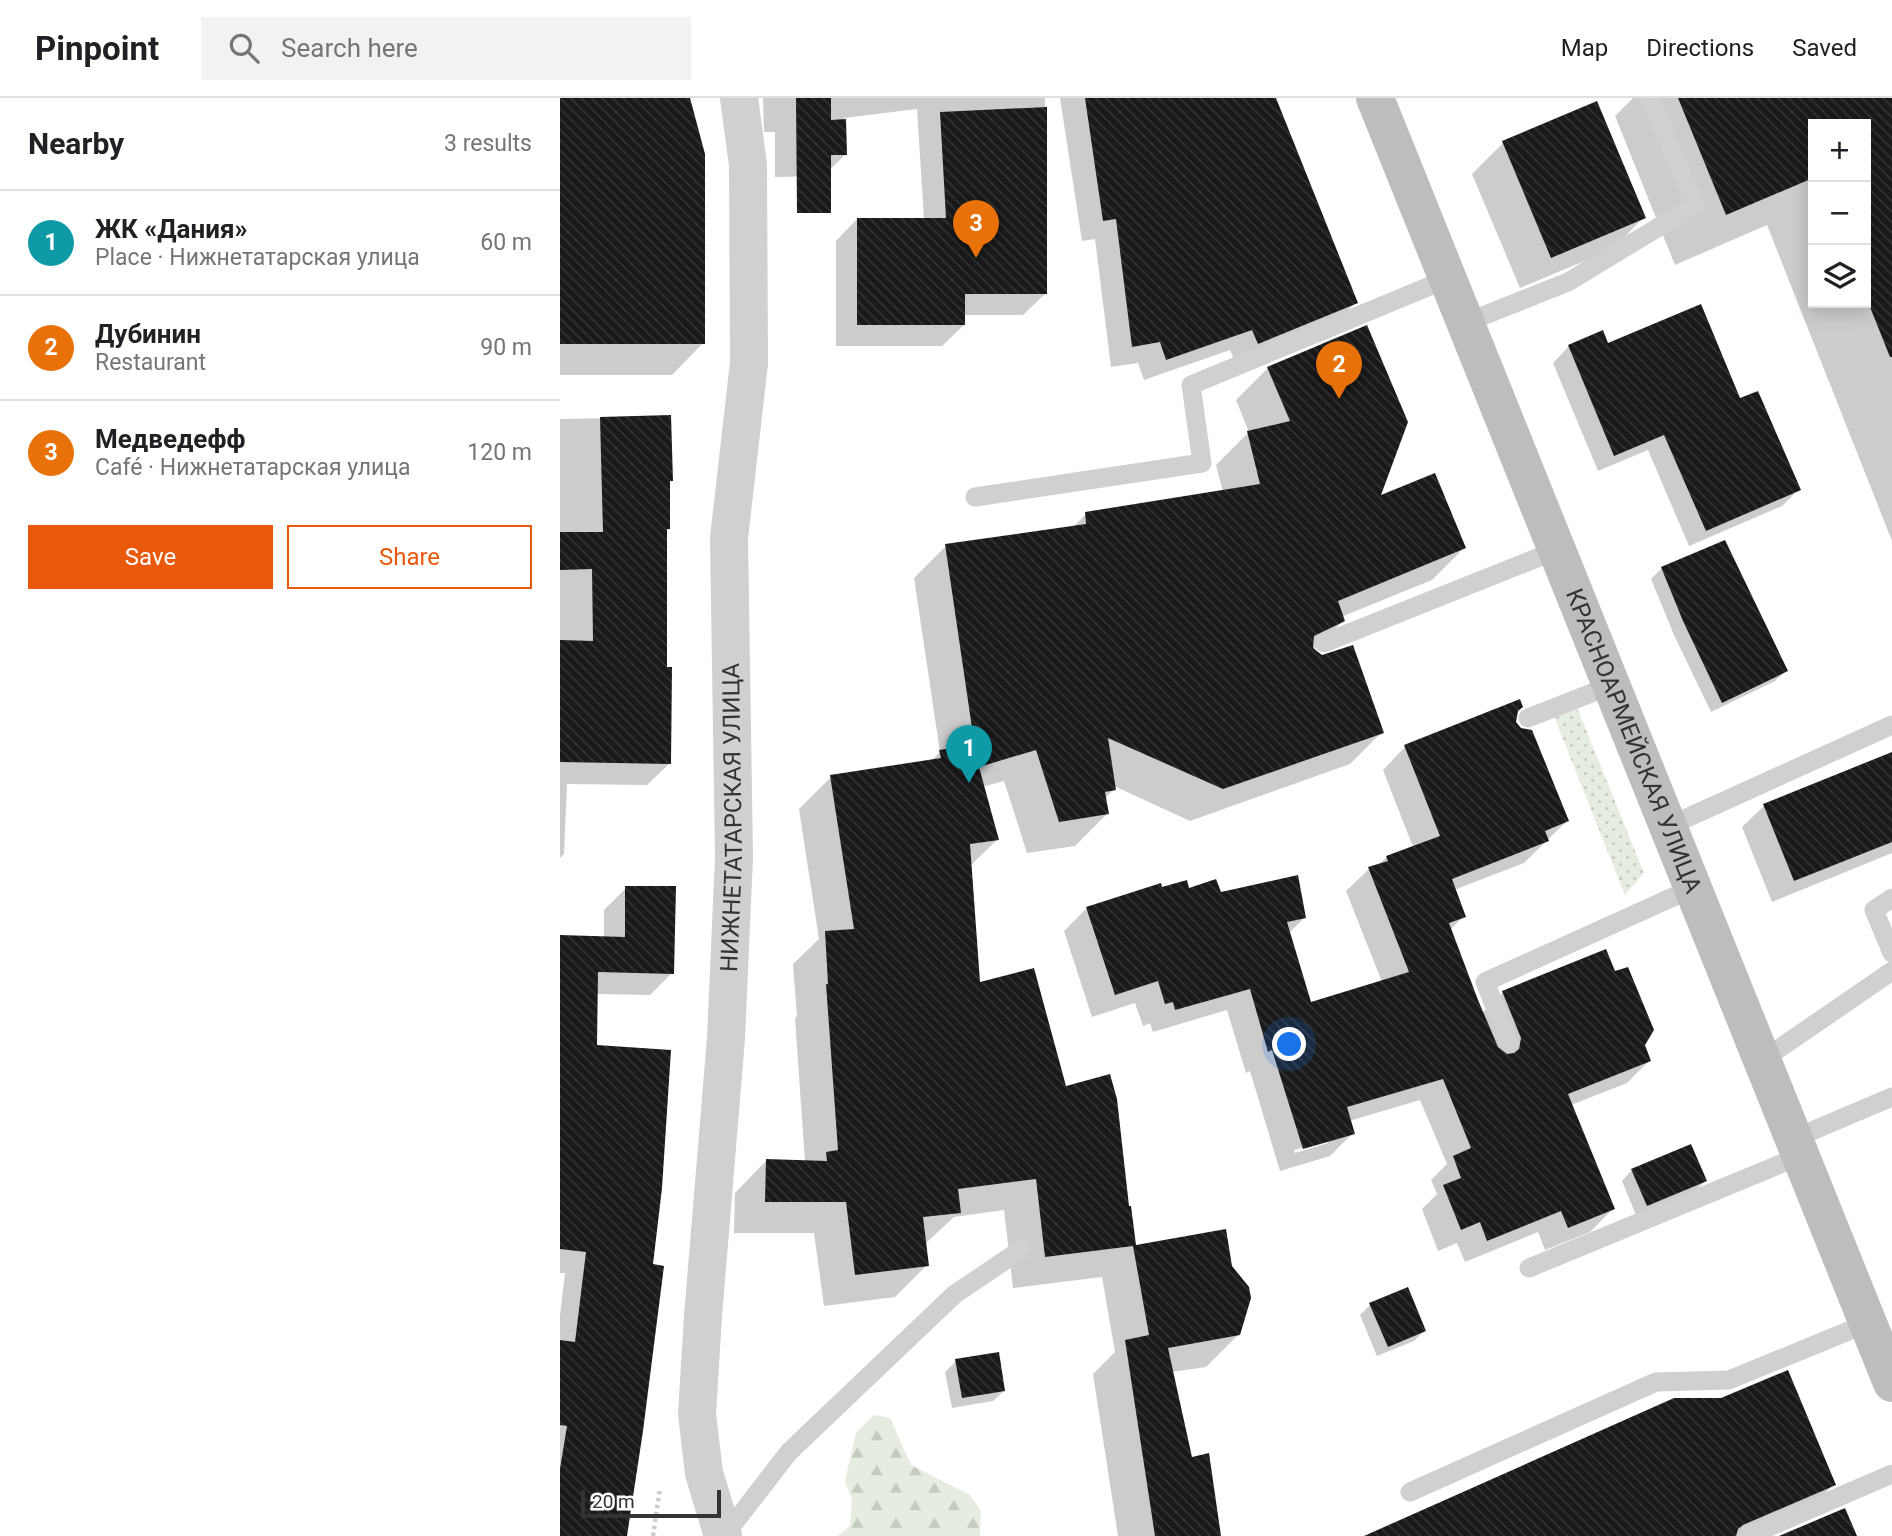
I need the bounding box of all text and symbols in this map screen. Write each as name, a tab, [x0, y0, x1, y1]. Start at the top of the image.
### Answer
search box	[201, 17, 691, 80]
text: Pinpoint	[35, 29, 159, 68]
icon: search	[225, 29, 263, 67]
text: Search here	[281, 33, 418, 63]
text: Map	[1561, 34, 1608, 62]
text: Directions	[1646, 34, 1754, 62]
text: Saved	[1792, 34, 1857, 62]
map controls	[1808, 119, 1871, 308]
button: +	[1808, 119, 1871, 182]
text: Nearby	[28, 126, 124, 161]
text: 3 results	[444, 130, 532, 157]
button: −	[1808, 182, 1871, 245]
pin: 3	[953, 200, 999, 258]
text: ЖК «Дания»	[95, 214, 248, 244]
text: 1	[44, 229, 58, 256]
text: 60 m	[480, 229, 532, 256]
text: Place · Нижнетатарская улица	[95, 244, 420, 271]
button: layers	[1808, 245, 1871, 308]
text: Дубинин	[95, 319, 201, 349]
text: 2	[44, 334, 58, 361]
text: 90 m	[480, 334, 532, 361]
pin: 2	[1316, 341, 1362, 399]
text: Restaurant	[95, 349, 206, 376]
text: Медведефф	[95, 424, 245, 454]
text: 3	[44, 439, 58, 466]
text: 120 m	[467, 439, 532, 466]
text: Café · Нижнетатарская улица	[95, 454, 410, 481]
button: Save	[28, 525, 273, 589]
button: Share	[287, 525, 532, 589]
street label: КРАСНОАРМЕЙСКАЯ УЛИЦА	[1560, 584, 1708, 898]
street label: НИЖНЕТАТАРСКАЯ УЛИЦА	[715, 663, 748, 973]
pin: 1	[946, 725, 992, 783]
your location	[1272, 1027, 1306, 1061]
scale bar	[581, 1487, 721, 1519]
text: 20 m	[592, 1490, 635, 1513]

